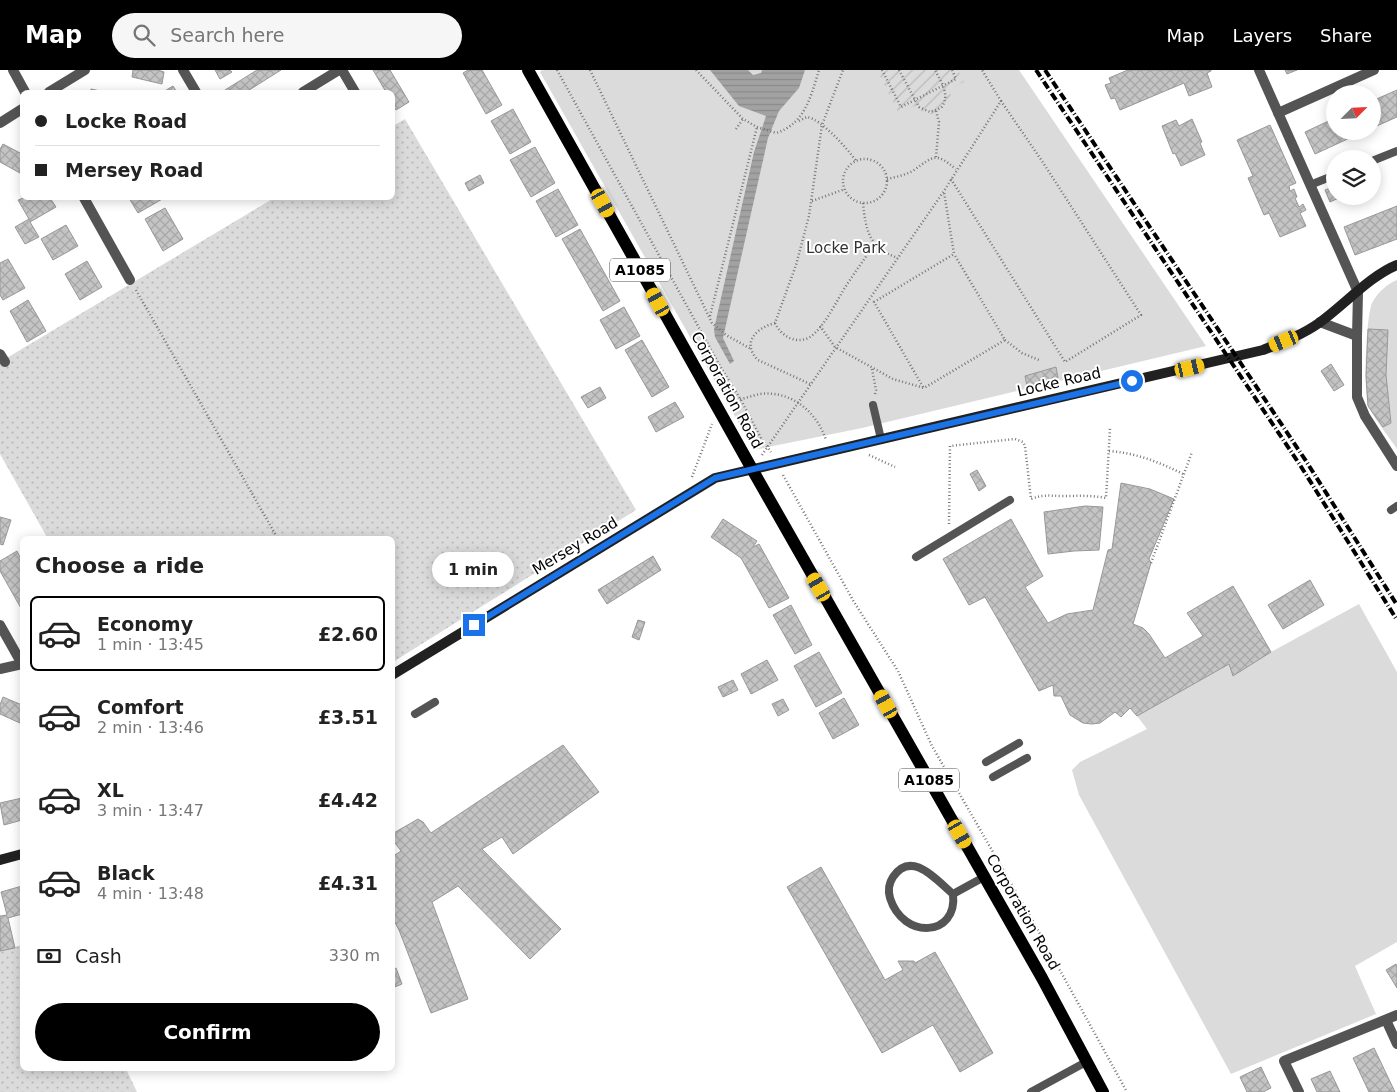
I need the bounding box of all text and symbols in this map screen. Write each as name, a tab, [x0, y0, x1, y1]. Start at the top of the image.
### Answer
search box	[112, 13, 462, 58]
text: Map	[25, 21, 82, 49]
icon: search	[130, 21, 158, 49]
text: Search here	[170, 24, 284, 46]
text: Map	[1166, 25, 1204, 46]
text: Layers	[1232, 25, 1292, 46]
text: Share	[1320, 25, 1372, 46]
north arrow	[1326, 85, 1381, 140]
map controls	[1326, 85, 1381, 205]
text: Locke Road	[65, 110, 187, 132]
button: layers	[1326, 150, 1381, 205]
text: Mersey Road	[65, 159, 203, 181]
car	[589, 186, 616, 220]
park label: Locke Park	[806, 239, 886, 257]
road number: A1085	[610, 258, 670, 282]
car	[644, 285, 671, 319]
street label: Corporation Road	[687, 328, 767, 452]
car	[1267, 328, 1300, 354]
car	[1173, 357, 1206, 379]
street label: Locke Road	[1015, 364, 1103, 400]
route start	[1121, 370, 1143, 392]
street label: Mersey Road	[529, 513, 621, 579]
callout: 1 min	[433, 552, 515, 588]
text: Choose a ride	[35, 553, 204, 578]
text: 1 min	[448, 560, 498, 579]
car	[805, 570, 832, 604]
icon: car	[37, 611, 82, 656]
text: Economy	[97, 613, 193, 635]
route end	[463, 614, 485, 636]
text: £2.60	[318, 623, 378, 645]
text: 1 min · 13:45	[97, 635, 204, 654]
car	[872, 687, 899, 721]
icon: car	[37, 694, 82, 739]
text: Comfort	[97, 696, 184, 718]
text: £3.51	[318, 706, 378, 728]
text: 2 min · 13:46	[97, 718, 204, 737]
road number: A1085	[899, 768, 959, 792]
icon: car	[37, 777, 82, 822]
text: XL	[97, 779, 124, 801]
text: £4.42	[318, 789, 378, 811]
text: 3 min · 13:47	[97, 801, 204, 820]
car	[946, 817, 973, 851]
street label: Corporation Road	[982, 851, 1064, 973]
icon: car	[37, 860, 82, 905]
text: Black	[97, 862, 155, 884]
text: £4.31	[318, 872, 378, 894]
text: 4 min · 13:48	[97, 884, 204, 903]
icon: cash	[35, 942, 63, 970]
text: Cash	[75, 945, 122, 967]
text: 330 m	[329, 946, 380, 965]
button: Confirm	[35, 1003, 380, 1061]

